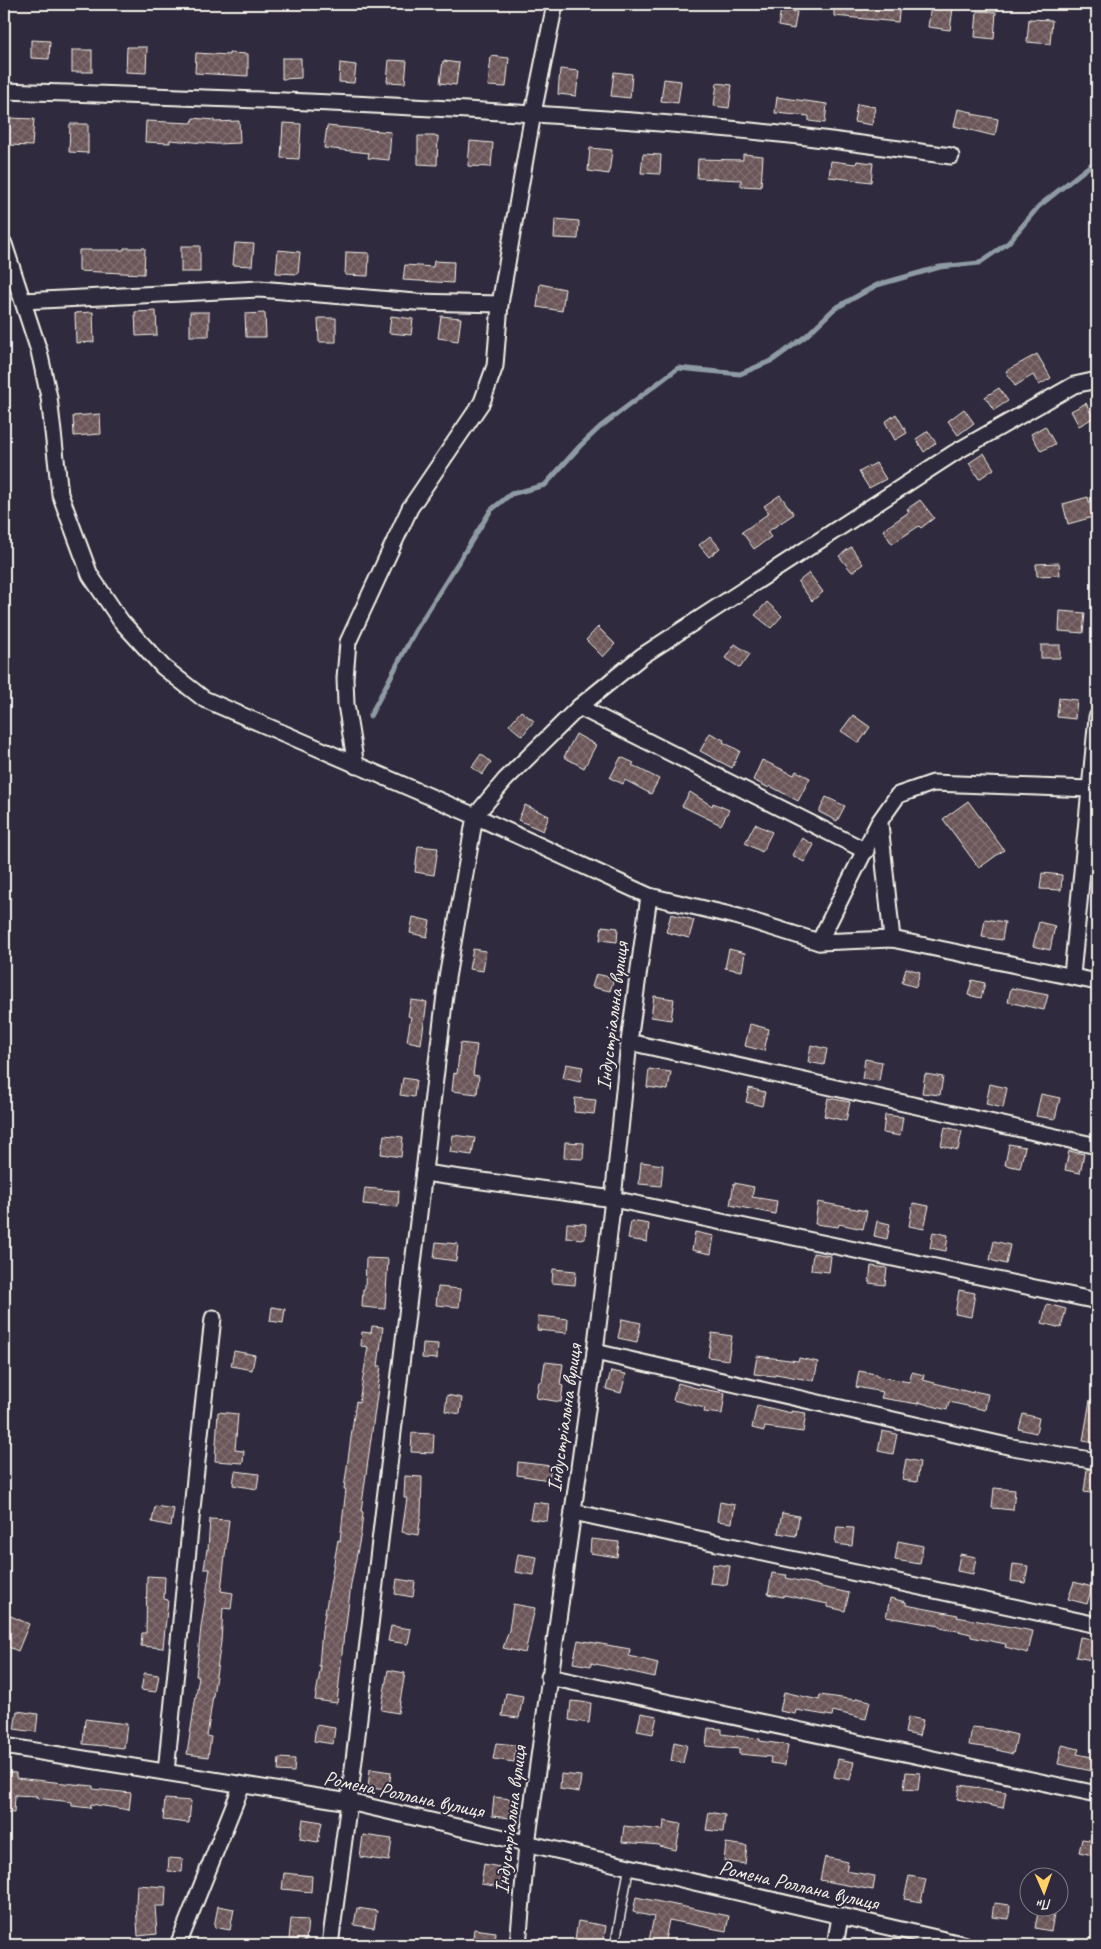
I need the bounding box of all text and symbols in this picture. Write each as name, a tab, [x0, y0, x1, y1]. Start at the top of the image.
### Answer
street label: Індустріальна вулиця	[590, 939, 634, 1091]
street label: Індустріальна вулиця	[541, 1341, 587, 1493]
street label: Індустріальна вулиця	[488, 1743, 532, 1895]
street label: Ромена Роллана вулиця	[322, 1764, 488, 1824]
street label: Ромена Роллана вулиця	[717, 1854, 883, 1916]
north arrow	[1018, 1866, 1068, 1916]
text: Пн	[1036, 1896, 1052, 1913]

